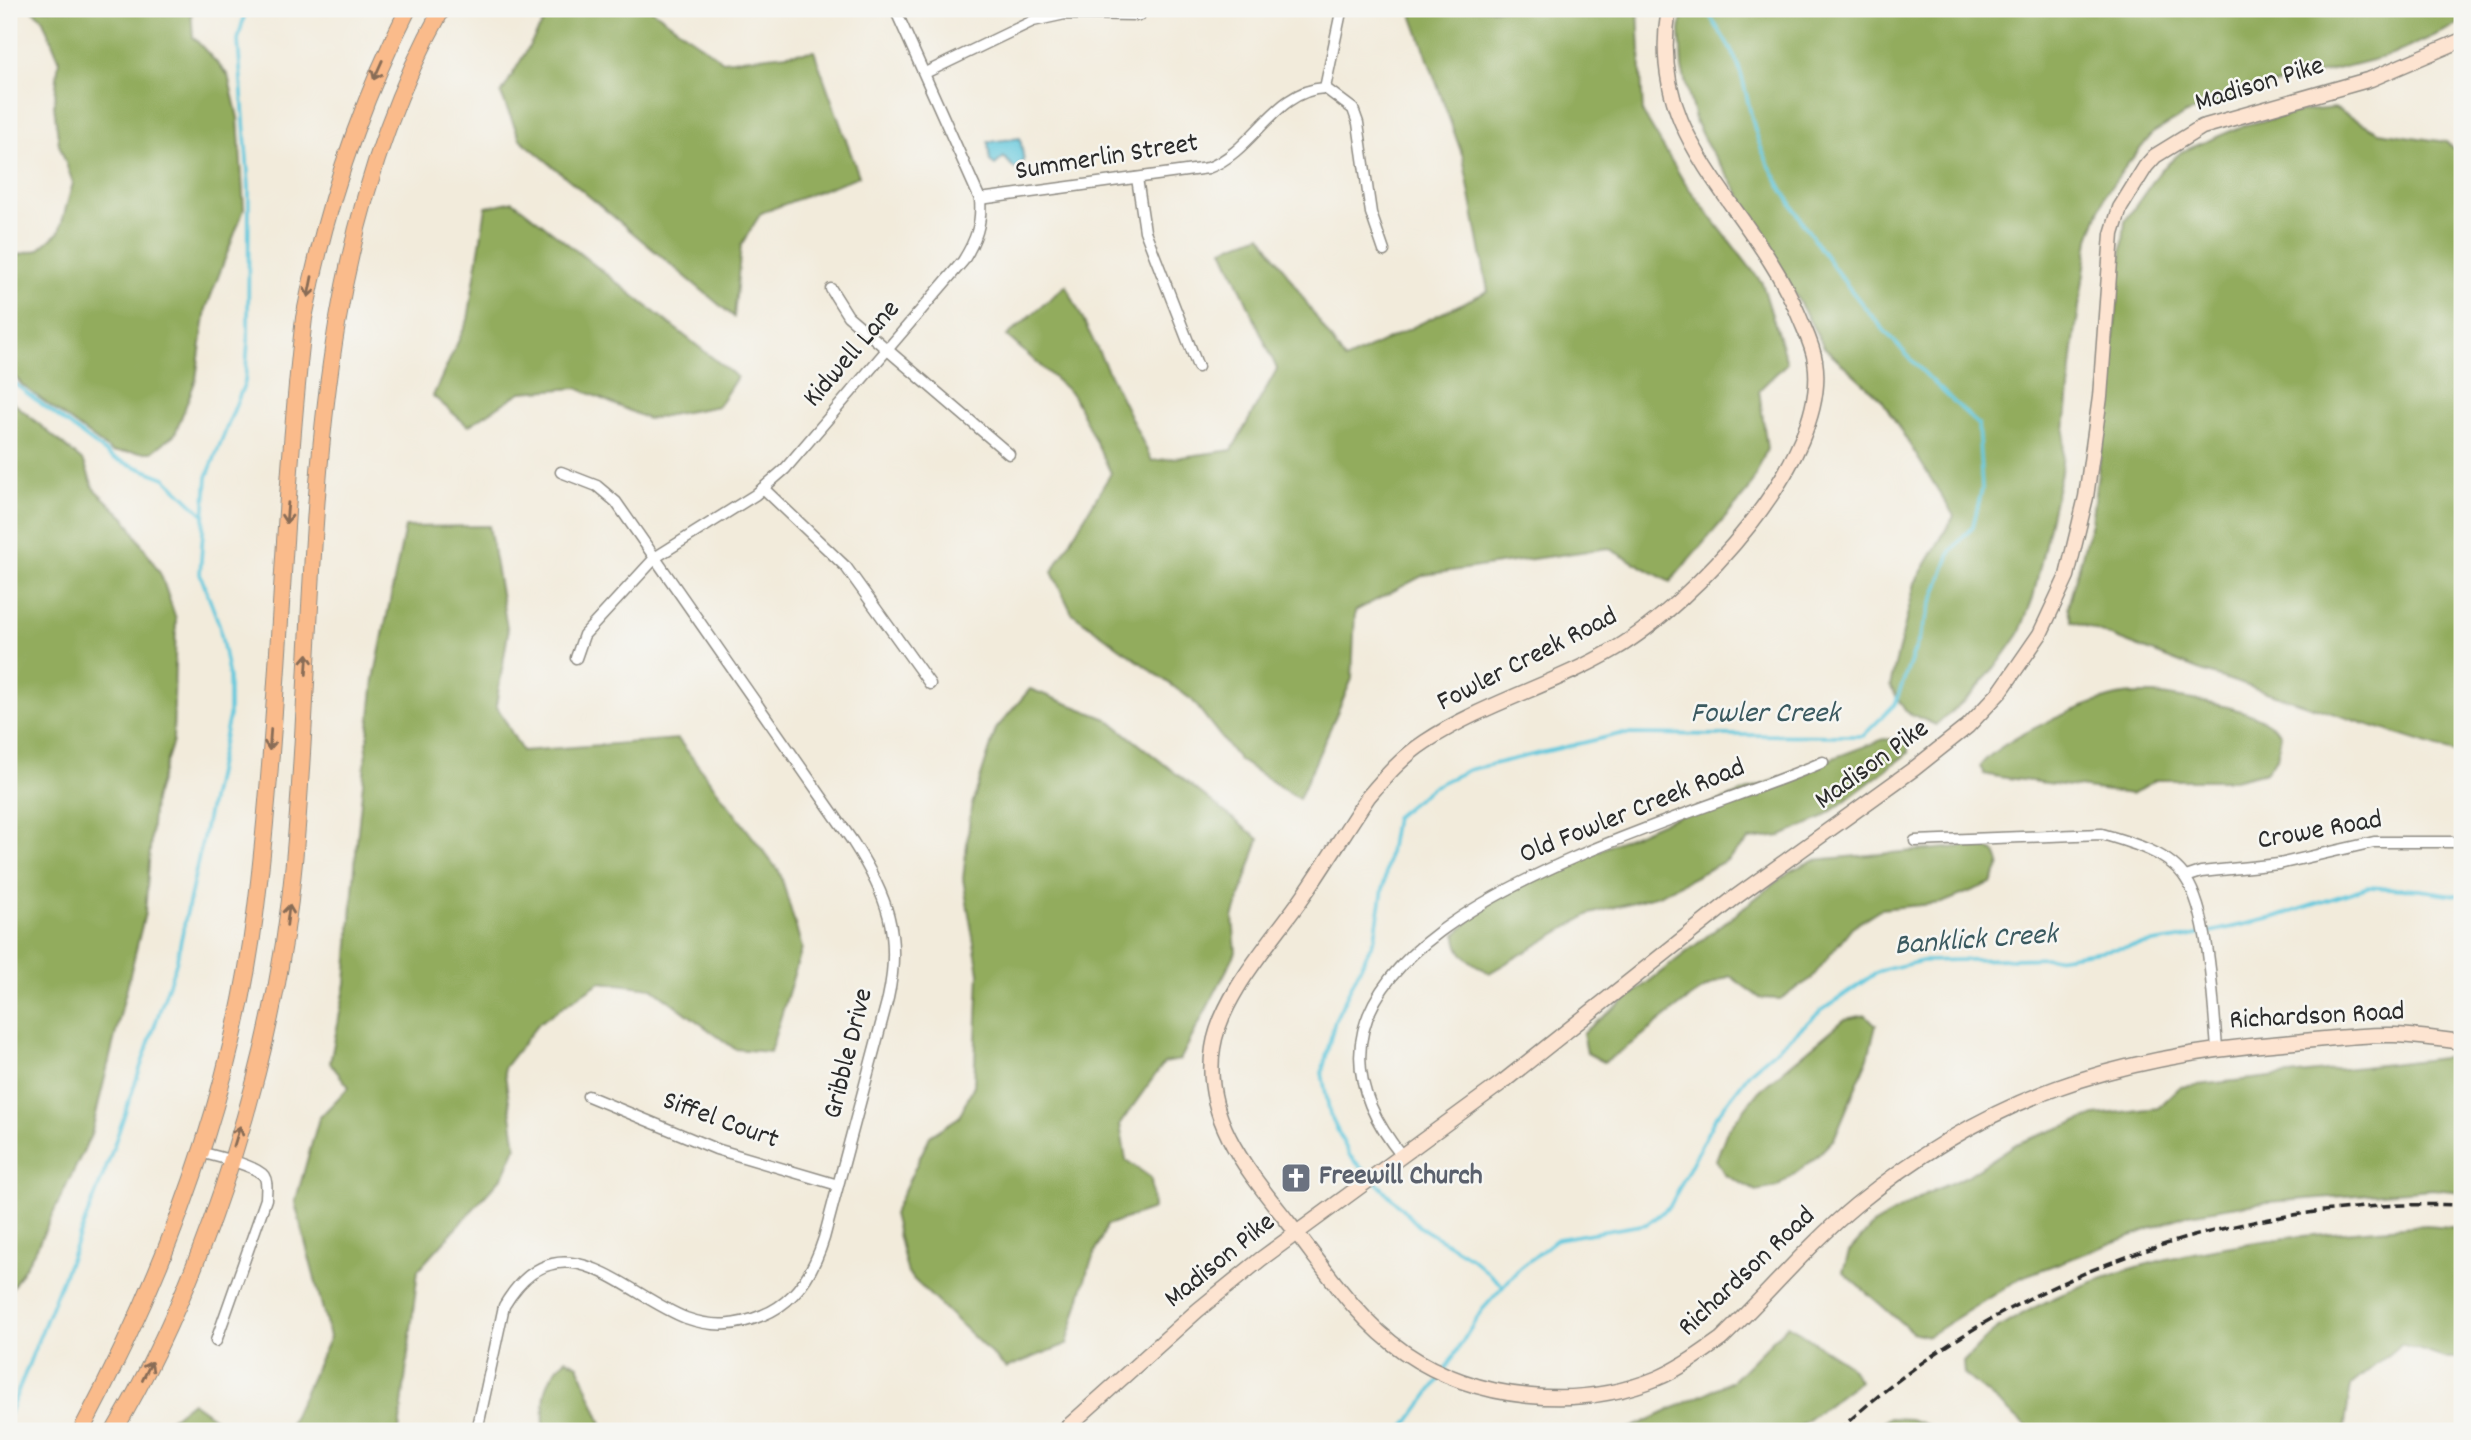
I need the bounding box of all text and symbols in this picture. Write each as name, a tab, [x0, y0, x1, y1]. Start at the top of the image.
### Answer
street label: Madison Pike	[2191, 47, 2329, 125]
one-way arrow	[371, 59, 384, 81]
street label: Summerlin Street	[1013, 125, 1201, 193]
one-way arrow	[303, 275, 316, 298]
street label: Kidwell Lane	[795, 292, 911, 418]
one-way arrow	[280, 501, 293, 524]
street label: Fowler Creek Road	[1431, 598, 1625, 724]
one-way arrow	[301, 653, 314, 675]
water label: Fowler Creek	[1690, 694, 1842, 737]
street label: Madison Pike	[1807, 711, 1939, 821]
one-way arrow	[263, 728, 276, 751]
street label: Old Fowler Creek Road	[1514, 749, 1752, 877]
street label: Crowe Road	[2255, 801, 2385, 863]
one-way arrow	[281, 904, 294, 927]
water label: Banklick Creek	[1893, 915, 2061, 969]
street label: Gribble Drive	[814, 985, 886, 1123]
street label: Richardson Road	[2228, 993, 2406, 1043]
street label: Siffel Court	[656, 1083, 784, 1161]
one-way arrow	[231, 1126, 244, 1148]
place label: Freewill Church	[1319, 1158, 1483, 1198]
church icon: Freewill Church	[1279, 1161, 1313, 1195]
street label: Richardson Road	[1670, 1199, 1826, 1347]
street label: Madison Pike	[1157, 1205, 1285, 1319]
one-way arrow	[141, 1361, 154, 1382]

